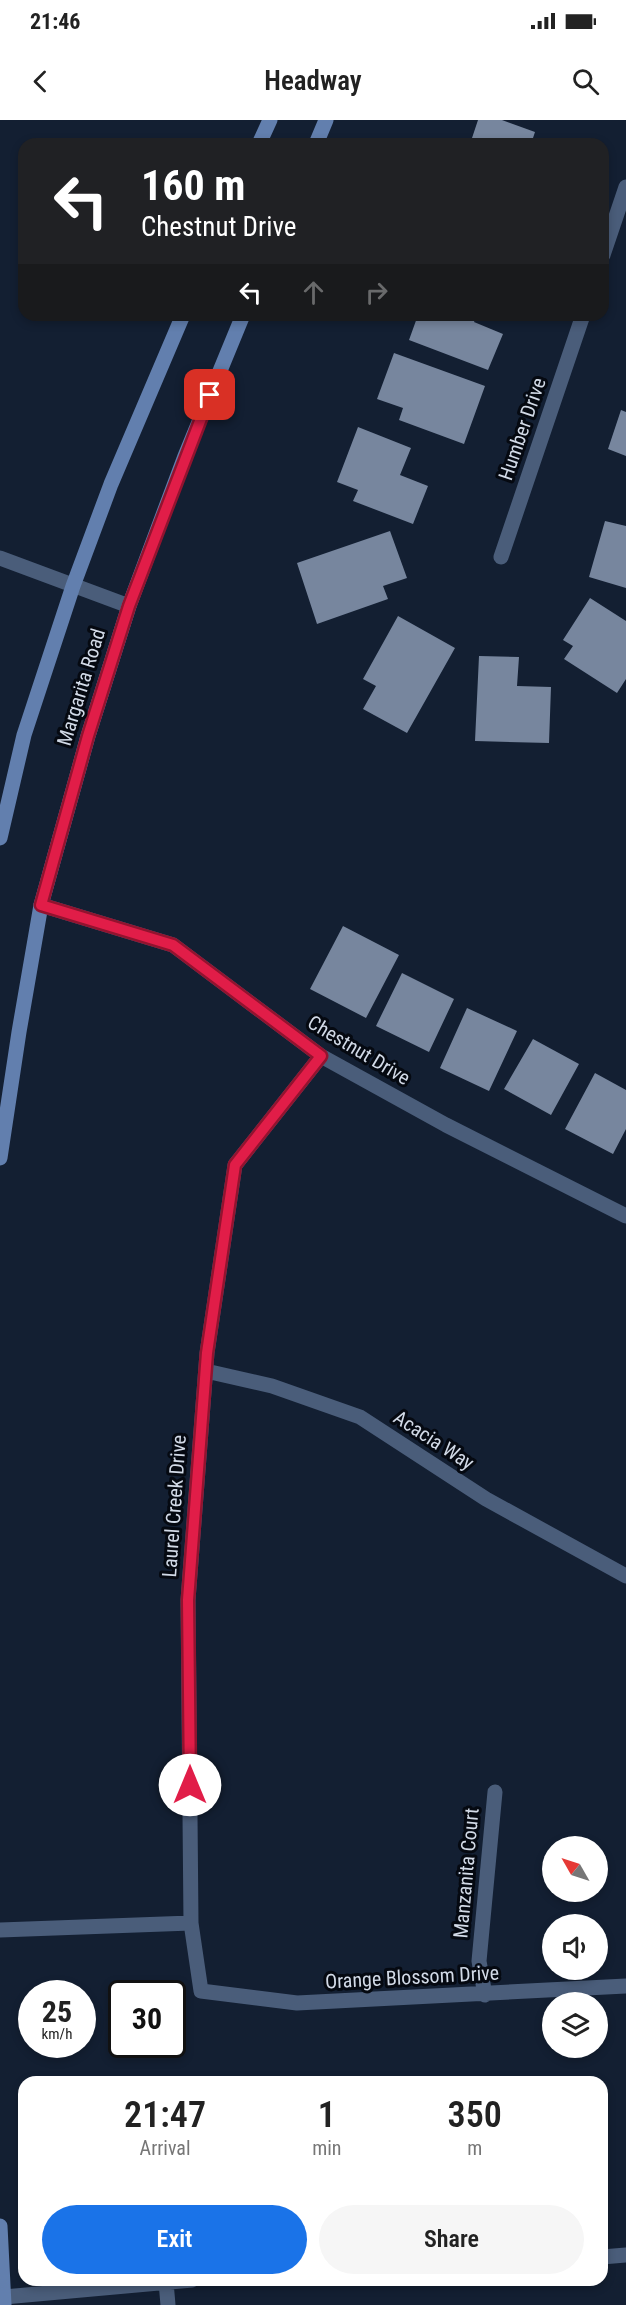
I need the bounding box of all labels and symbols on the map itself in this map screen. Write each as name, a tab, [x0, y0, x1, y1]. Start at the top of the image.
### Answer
pin	[184, 369, 235, 420]
street label: Humber Drive	[493, 375, 551, 483]
street label: Margarita Road	[52, 626, 110, 748]
street label: Chestnut Drive	[303, 1010, 415, 1090]
street label: Acacia Way	[389, 1405, 479, 1475]
street label: Laurel Creek Drive	[157, 1434, 191, 1578]
position arrow	[158, 1753, 222, 1817]
street label: Manzanita Court	[448, 1807, 484, 1939]
north arrow	[542, 1836, 608, 1902]
street label: Orange Blossom Drive	[324, 1960, 500, 1994]
speed limit sign: 30	[108, 1980, 186, 2058]

